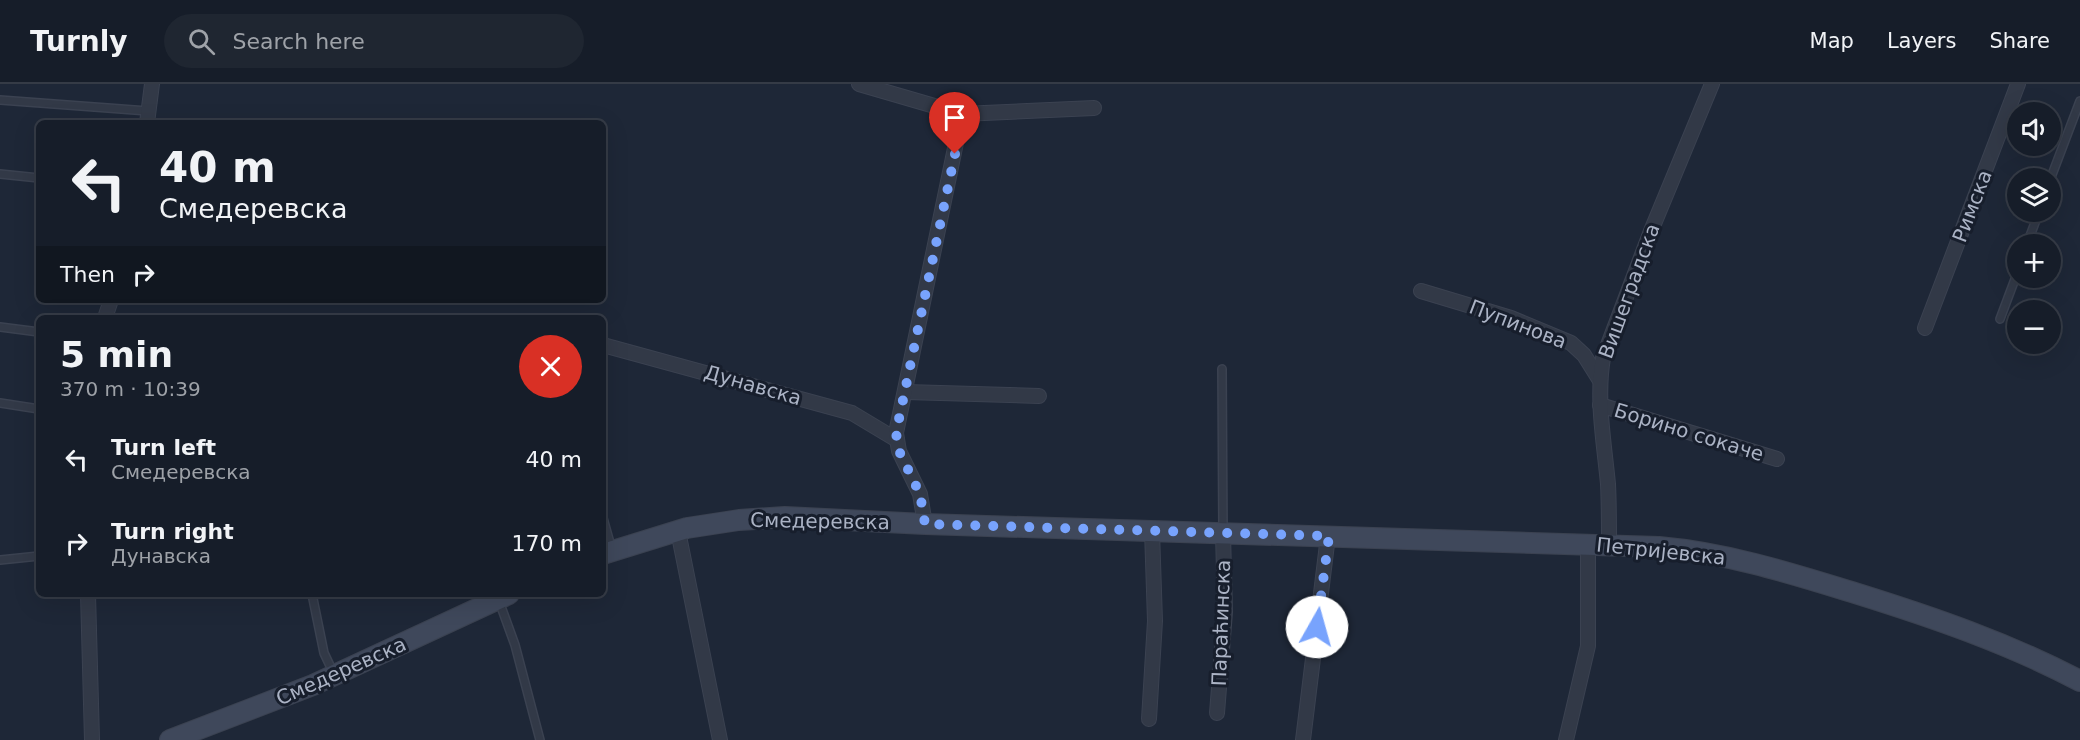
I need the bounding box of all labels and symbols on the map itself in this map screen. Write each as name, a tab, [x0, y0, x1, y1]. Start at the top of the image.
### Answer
pin	[929, 92, 980, 154]
street label: Римска	[1947, 166, 1997, 246]
street label: Вишеградска	[1593, 220, 1665, 362]
street label: Пупинова	[1466, 294, 1570, 354]
street label: Дунавска	[702, 360, 804, 410]
street label: Борино сокаче	[1611, 398, 1767, 466]
street label: Смедеревска	[750, 508, 890, 534]
street label: Петријевска	[1595, 532, 1727, 570]
street label: Параћинска	[1207, 559, 1235, 687]
position arrow	[1285, 595, 1349, 659]
street label: Смедеревска	[272, 632, 410, 710]

